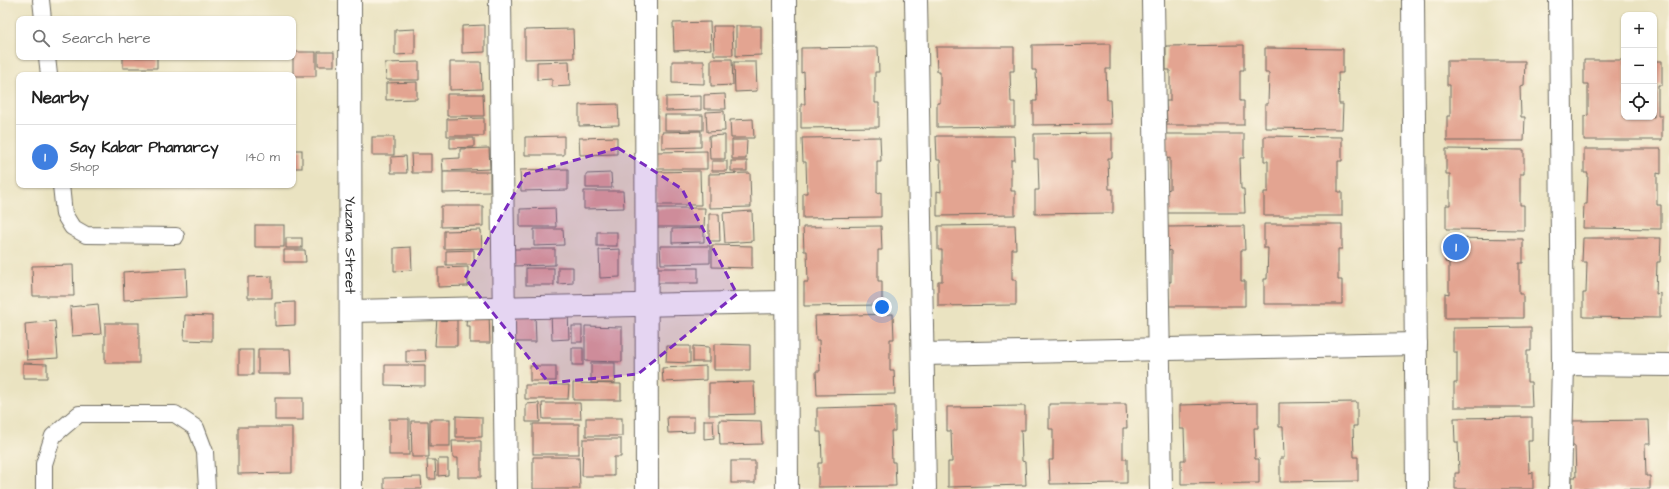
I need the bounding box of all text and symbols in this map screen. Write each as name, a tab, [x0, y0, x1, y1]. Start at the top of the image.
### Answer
map controls	[1621, 12, 1657, 120]
button: +	[1621, 12, 1657, 48]
search box	[16, 16, 296, 60]
icon: search	[30, 27, 52, 49]
text: Search here	[62, 28, 151, 49]
button: −	[1621, 48, 1657, 84]
button: locate	[1621, 84, 1657, 120]
text: Nearby	[32, 86, 89, 110]
text: Say Kabar Phamarcy	[70, 137, 219, 158]
text: 1	[44, 148, 46, 166]
text: 140 m	[246, 148, 280, 166]
text: Shop	[70, 158, 99, 176]
street label: Yuzana Street	[339, 196, 361, 294]
pin: 1	[1443, 232, 1469, 262]
your location	[872, 297, 892, 317]

